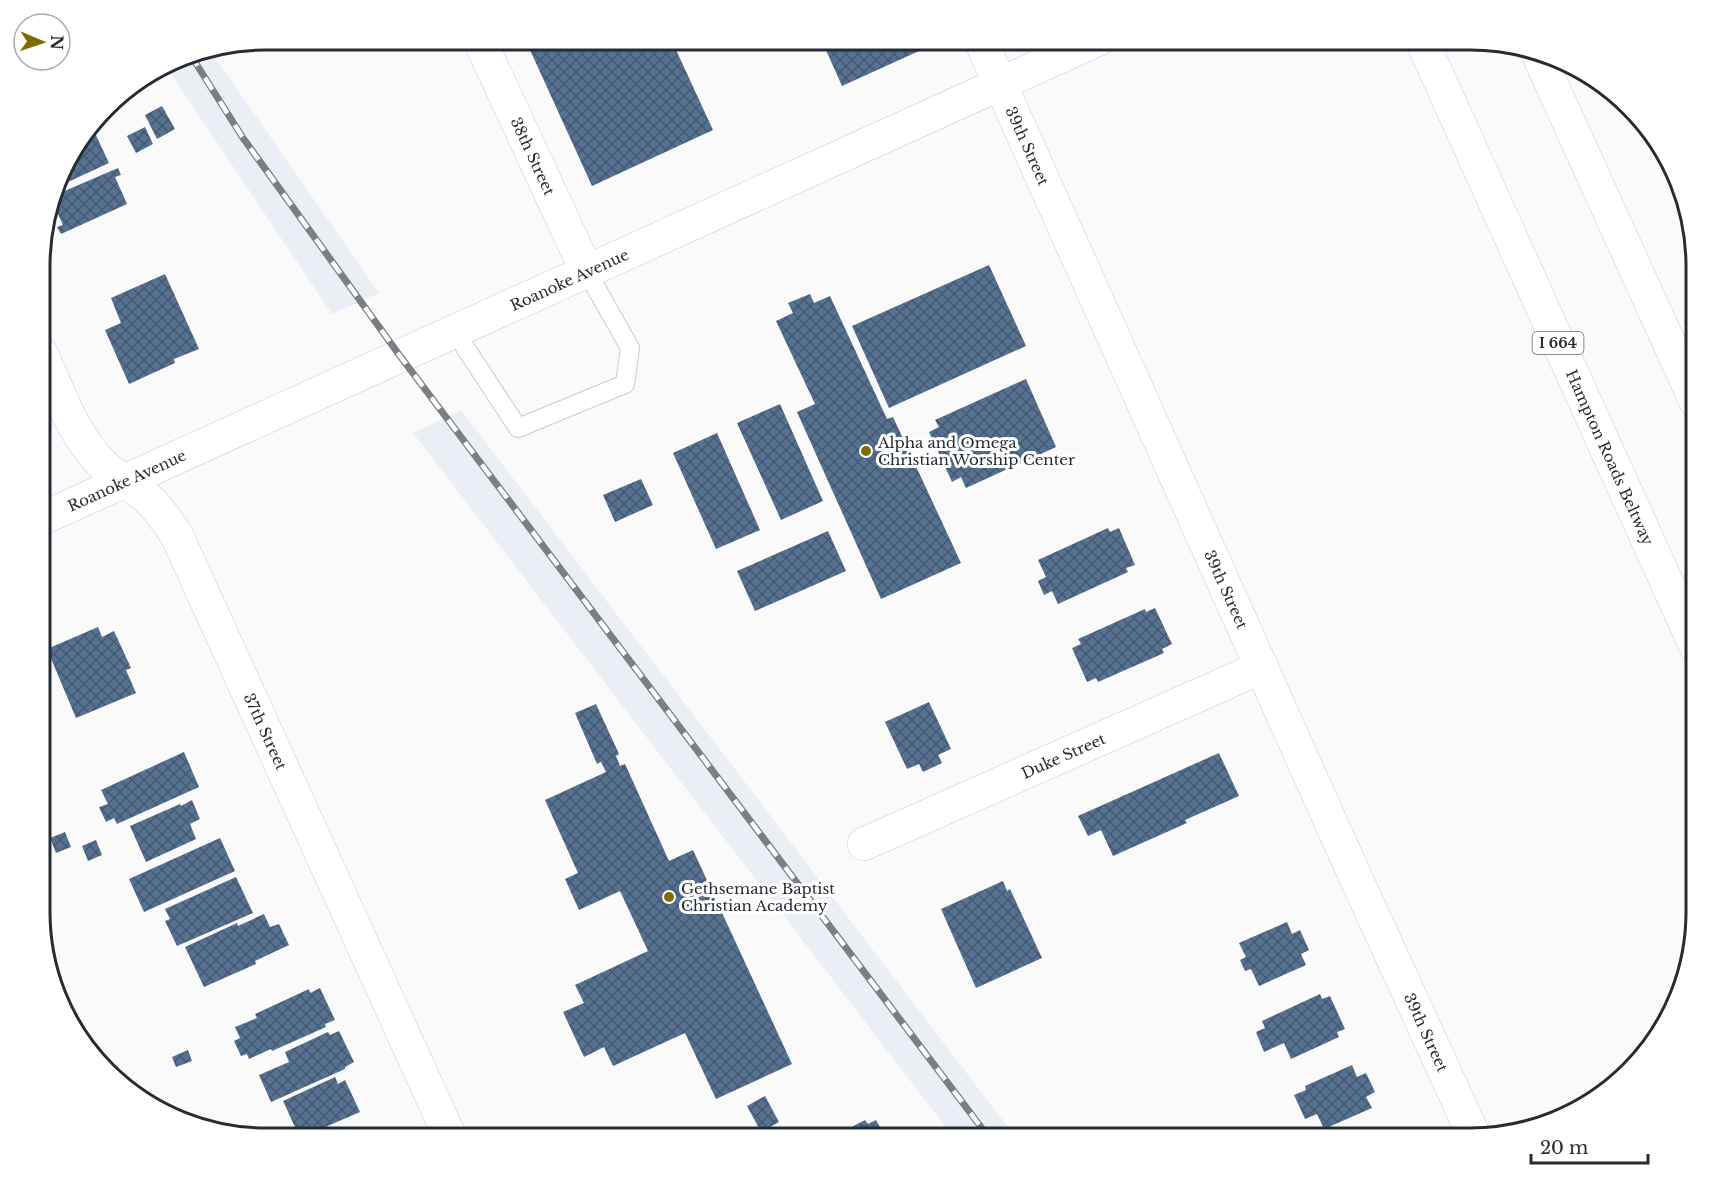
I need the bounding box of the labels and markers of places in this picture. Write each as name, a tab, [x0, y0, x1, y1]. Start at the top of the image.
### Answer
place label: Alpha and Omega Christian Worship Center	[877, 433, 1076, 469]
marker: Alpha and Omega Christian Worship Center	[859, 444, 873, 458]
place label: Gethsemane Baptist Christian Academy	[681, 879, 835, 915]
marker: Gethsemane Baptist Christian Academy	[662, 890, 676, 904]

